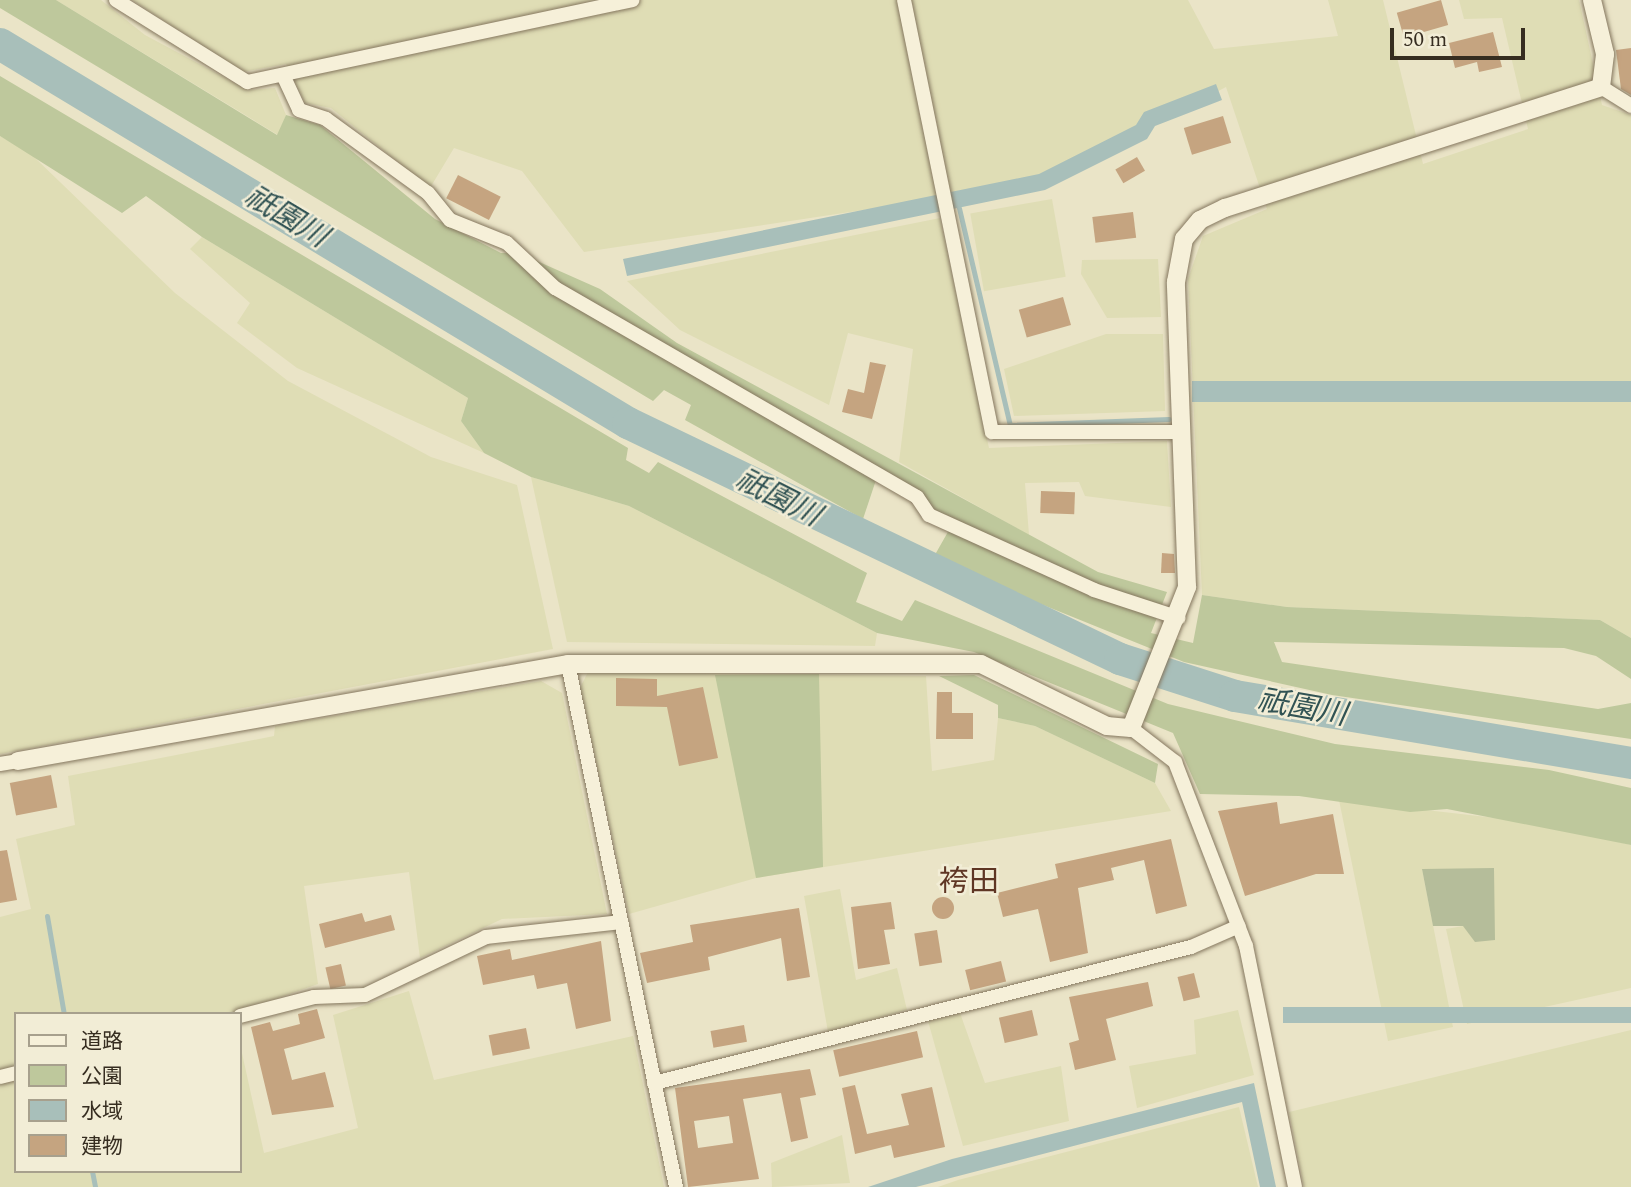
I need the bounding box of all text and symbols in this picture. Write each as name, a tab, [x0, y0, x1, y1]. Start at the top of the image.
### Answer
scale bar	[1393, 14, 1528, 58]
text: 50 m	[1403, 24, 1447, 56]
water label: 祇園川	[238, 178, 334, 256]
water label: 祇園川	[730, 462, 826, 534]
water label: 祇園川	[1255, 682, 1349, 734]
district label: 袴田	[939, 864, 999, 900]
legend	[14, 1012, 242, 1173]
text: 道路	[81, 1026, 123, 1058]
text: 公園	[81, 1061, 123, 1093]
text: 水域	[81, 1096, 123, 1128]
text: 建物	[81, 1131, 123, 1163]

